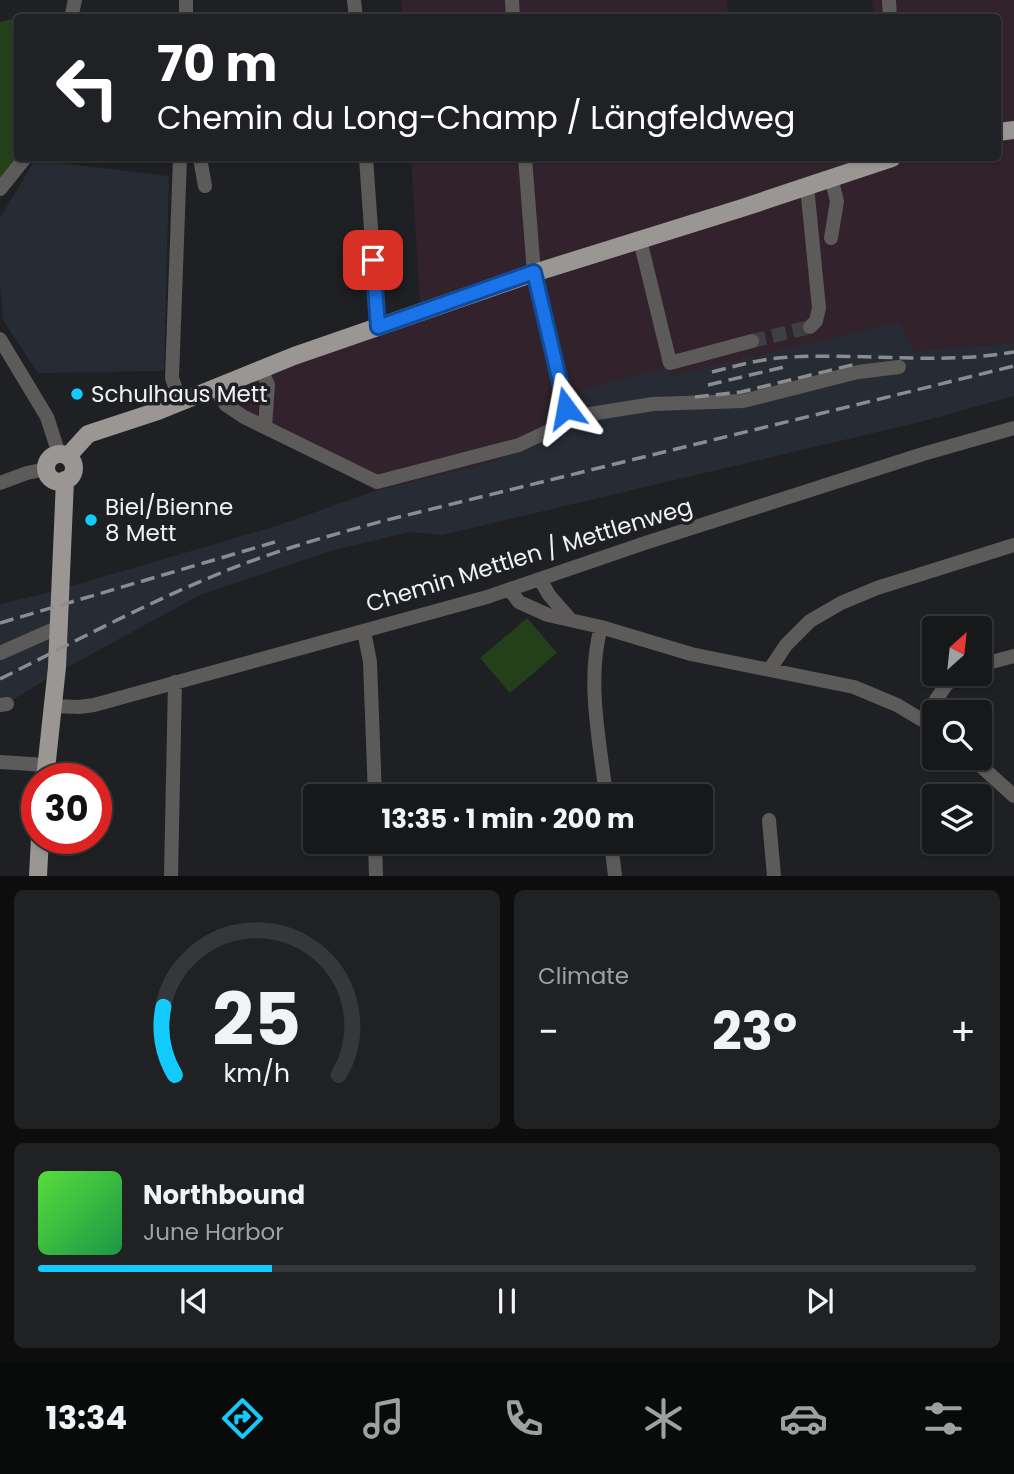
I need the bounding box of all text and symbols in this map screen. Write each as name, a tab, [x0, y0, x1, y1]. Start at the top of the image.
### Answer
text: 70 m	[157, 30, 277, 98]
icon: left	[42, 42, 133, 133]
text: Chemin du Long-Champ / Längfeldweg	[157, 95, 795, 140]
pin	[343, 230, 403, 290]
icon: arrive	[354, 241, 392, 279]
position arrow	[529, 371, 603, 445]
place label: Schulhaus Mett	[91, 378, 268, 410]
marker: Schulhaus Mett	[69, 386, 85, 402]
street label: Chemin Mettlen / Mettlenweg	[362, 490, 696, 620]
place label: Biel/Bienne 8 Mett	[105, 491, 233, 549]
marker: Biel/Bienne 8 Mett	[83, 512, 99, 528]
north arrow	[922, 616, 992, 686]
map controls	[922, 616, 992, 854]
button: search	[922, 700, 992, 770]
speed limit sign: 30	[21, 763, 112, 854]
button: layers	[922, 784, 992, 854]
text: 13:35 · 1 min · 200 m	[382, 801, 634, 837]
text: Climate	[538, 960, 629, 992]
text: 25	[213, 970, 301, 1071]
text: 23°	[712, 995, 797, 1068]
text: −	[538, 1005, 559, 1058]
text: +	[950, 1005, 976, 1058]
text: km/h	[224, 1056, 290, 1091]
text: Northbound	[143, 1177, 305, 1213]
text: June Harbor	[143, 1216, 284, 1248]
icon: previous	[175, 1282, 213, 1320]
icon: pause	[488, 1282, 526, 1320]
icon: next	[801, 1282, 839, 1320]
icon: directions	[218, 1394, 267, 1443]
icon: music	[359, 1394, 408, 1443]
icon: phone	[499, 1394, 548, 1443]
icon: climate	[639, 1394, 688, 1443]
icon: car	[779, 1394, 828, 1443]
icon: filters	[919, 1394, 968, 1443]
text: 13:34	[46, 1395, 127, 1440]

